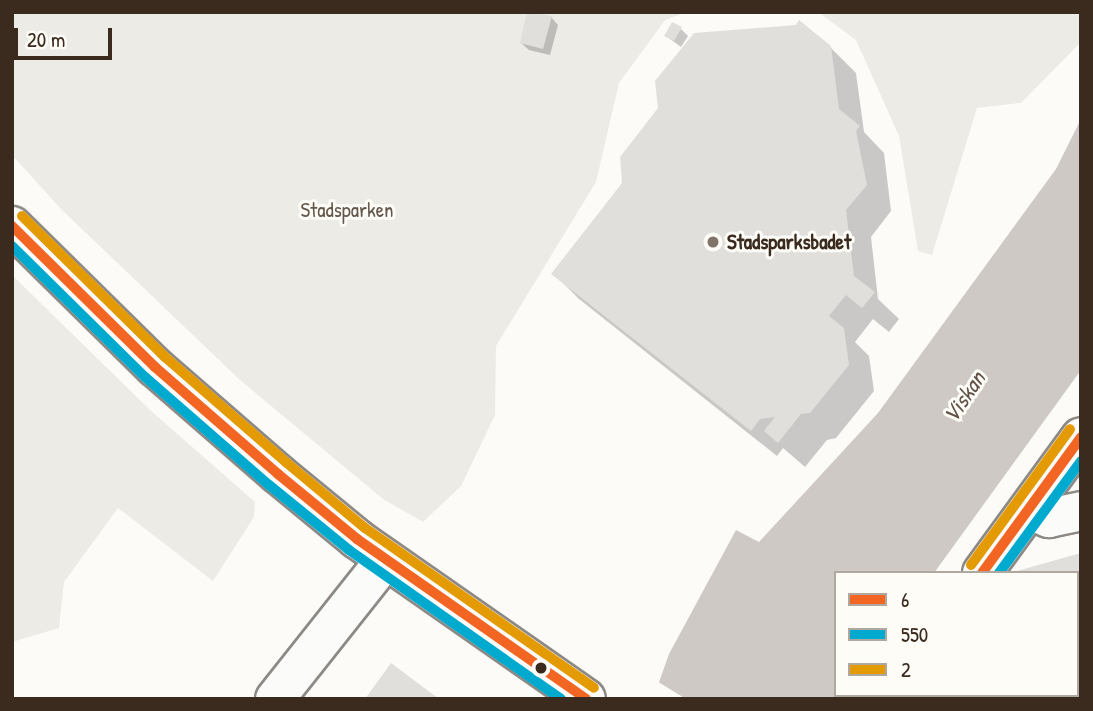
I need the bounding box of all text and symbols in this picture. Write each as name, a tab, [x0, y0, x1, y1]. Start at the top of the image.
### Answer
scale bar	[18, 14, 116, 58]
text: 20 m	[27, 25, 65, 54]
park label: Stadsparken	[300, 197, 394, 223]
place label: Stadsparksbadet	[727, 229, 851, 255]
marker: Stadsparksbadet	[705, 234, 721, 250]
water label: Viskan	[937, 366, 991, 428]
legend	[834, 571, 1079, 697]
text: 6	[901, 585, 909, 614]
text: 550	[901, 620, 928, 649]
text: 2	[901, 655, 911, 684]
unlabelled marker	[534, 661, 548, 675]

